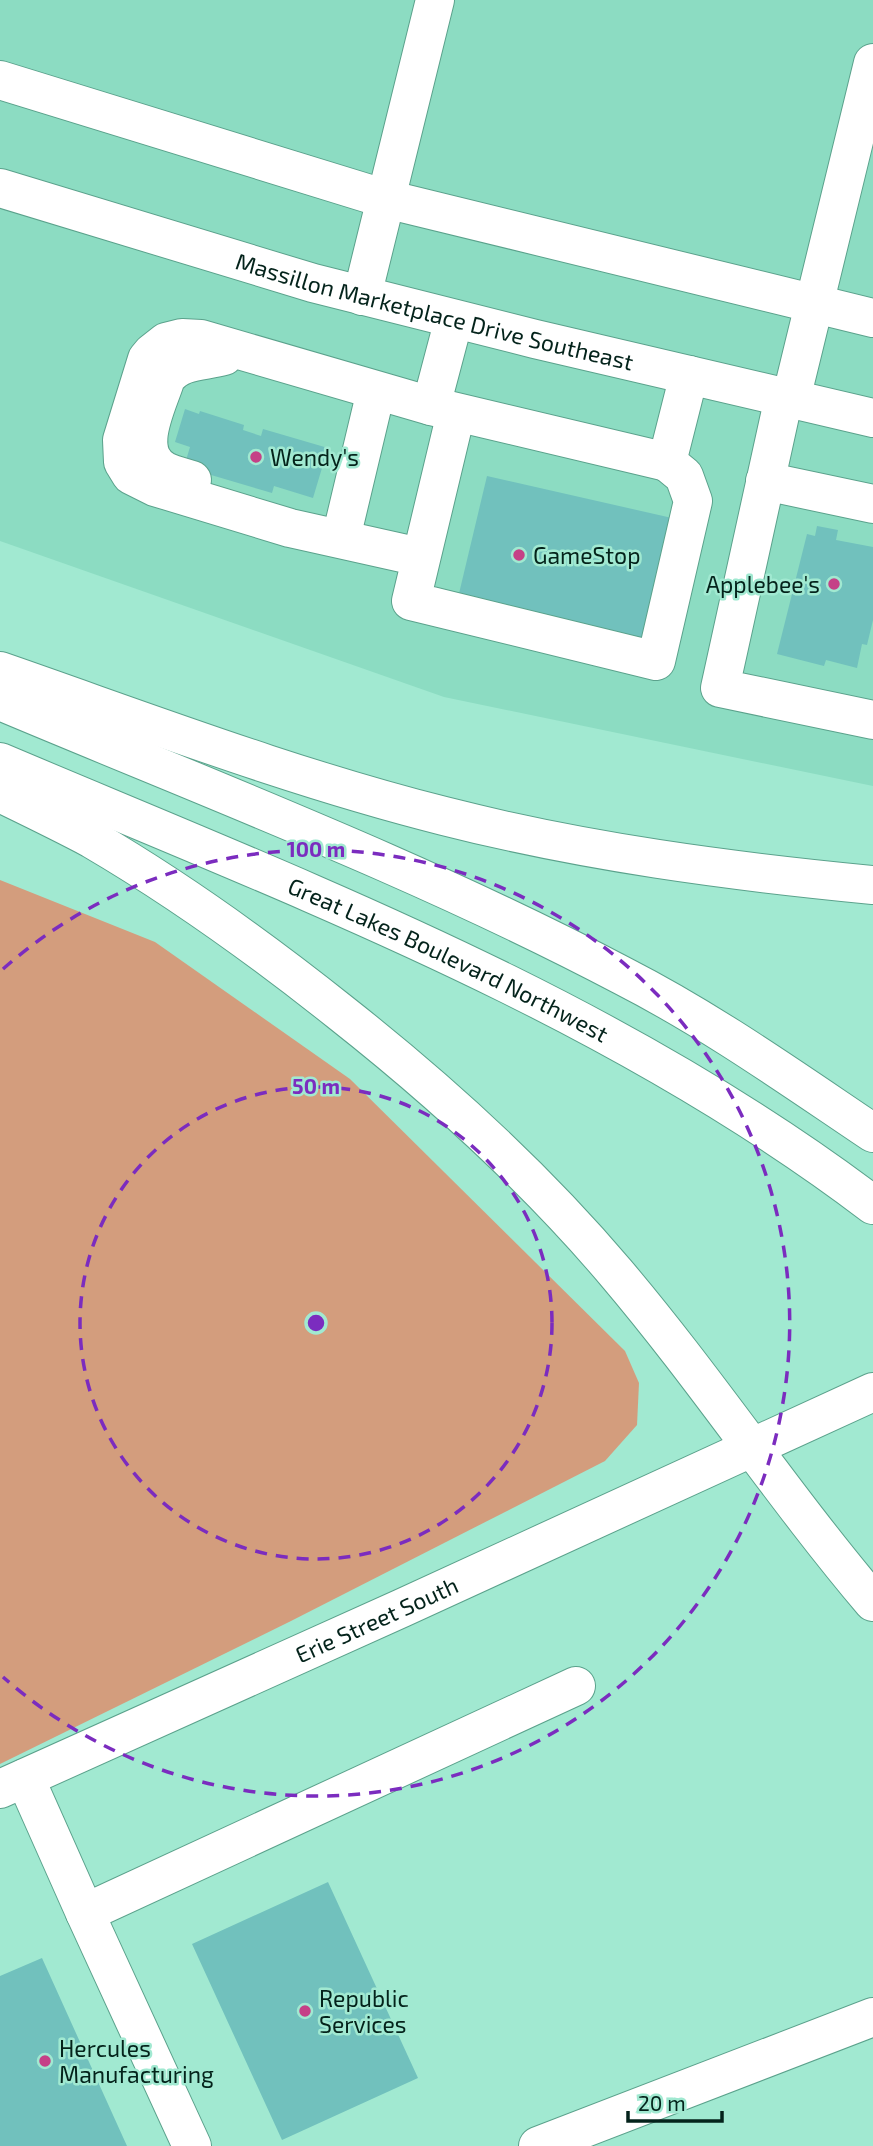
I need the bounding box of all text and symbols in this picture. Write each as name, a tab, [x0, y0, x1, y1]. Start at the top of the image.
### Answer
street label: Massillon Marketplace Drive Southeast	[232, 246, 637, 376]
place label: Wendy's	[270, 443, 359, 471]
marker: Wendy's	[248, 449, 264, 465]
place label: GameStop	[533, 541, 641, 569]
marker: GameStop	[511, 547, 527, 563]
place label: Applebee's	[706, 570, 820, 598]
marker: Applebee's	[826, 576, 842, 592]
text: 100 m	[287, 836, 345, 861]
street label: Great Lakes Boulevard Northwest	[284, 871, 614, 1048]
text: 50 m	[292, 1073, 340, 1098]
centre of rings	[304, 1311, 328, 1335]
street label: Erie Street South	[291, 1570, 462, 1668]
place label: Republic Services	[319, 1984, 409, 2038]
marker: Republic Services	[297, 2003, 313, 2019]
place label: Hercules Manufacturing	[59, 2034, 214, 2088]
marker: Hercules Manufacturing	[37, 2053, 53, 2069]
scale bar	[628, 2080, 722, 2124]
text: 20 m	[638, 2090, 686, 2115]

